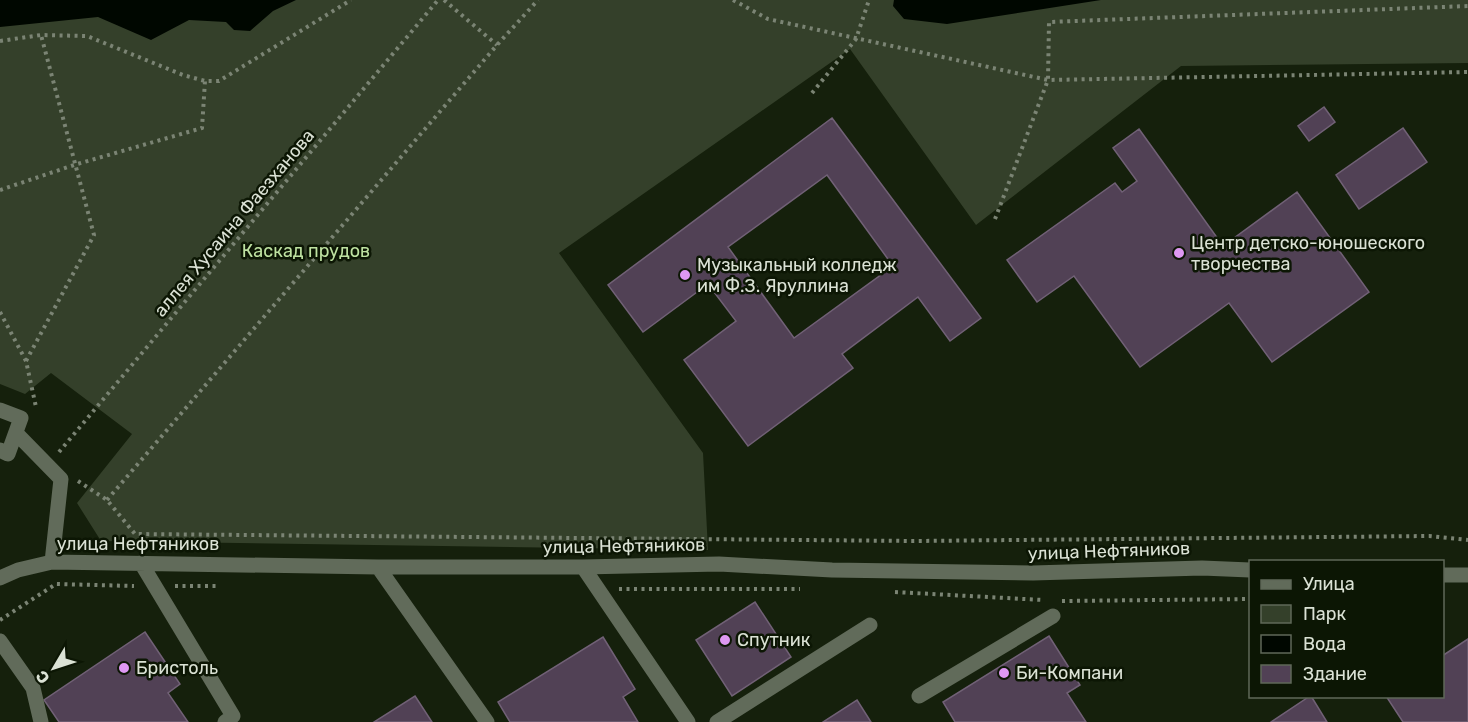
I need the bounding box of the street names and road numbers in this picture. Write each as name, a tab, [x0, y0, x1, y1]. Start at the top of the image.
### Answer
street label: аллея Хусаина Фаезханова	[149, 125, 319, 321]
street label: улица Нефтяников	[57, 533, 219, 555]
street label: улица Нефтяников	[543, 534, 705, 558]
street label: улица Нефтяников	[1027, 537, 1191, 565]

